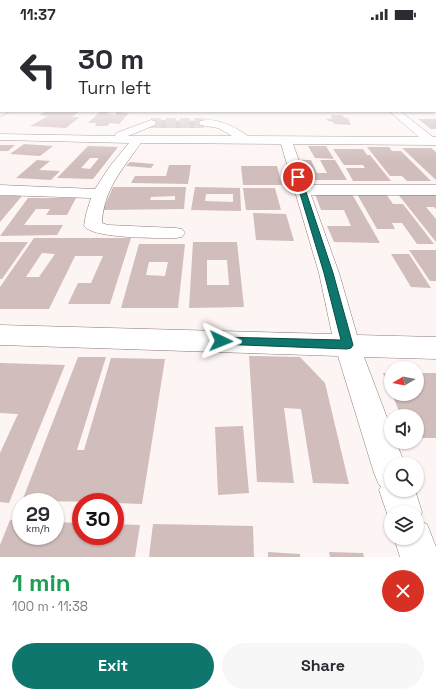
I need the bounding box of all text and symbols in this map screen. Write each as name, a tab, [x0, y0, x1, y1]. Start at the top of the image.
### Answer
text: 11:37	[20, 5, 55, 24]
text: 30 m	[78, 41, 144, 77]
icon: left	[12, 44, 64, 96]
text: Turn left	[78, 76, 151, 99]
pin	[281, 160, 315, 194]
icon: arrive	[287, 166, 309, 188]
position arrow	[200, 320, 242, 362]
north arrow	[384, 361, 424, 401]
map controls	[384, 361, 424, 545]
button: sound	[384, 409, 424, 449]
button: search	[384, 457, 424, 497]
speed limit sign: 30	[72, 493, 124, 545]
text: 29	[26, 501, 50, 527]
button: layers	[384, 505, 424, 545]
text: km/h	[26, 522, 50, 535]
text: 1 min	[12, 567, 71, 598]
button: close	[382, 570, 424, 612]
text: 100 m · 11:38	[12, 598, 88, 615]
button: Exit	[12, 643, 214, 689]
button: Share	[222, 643, 424, 689]

